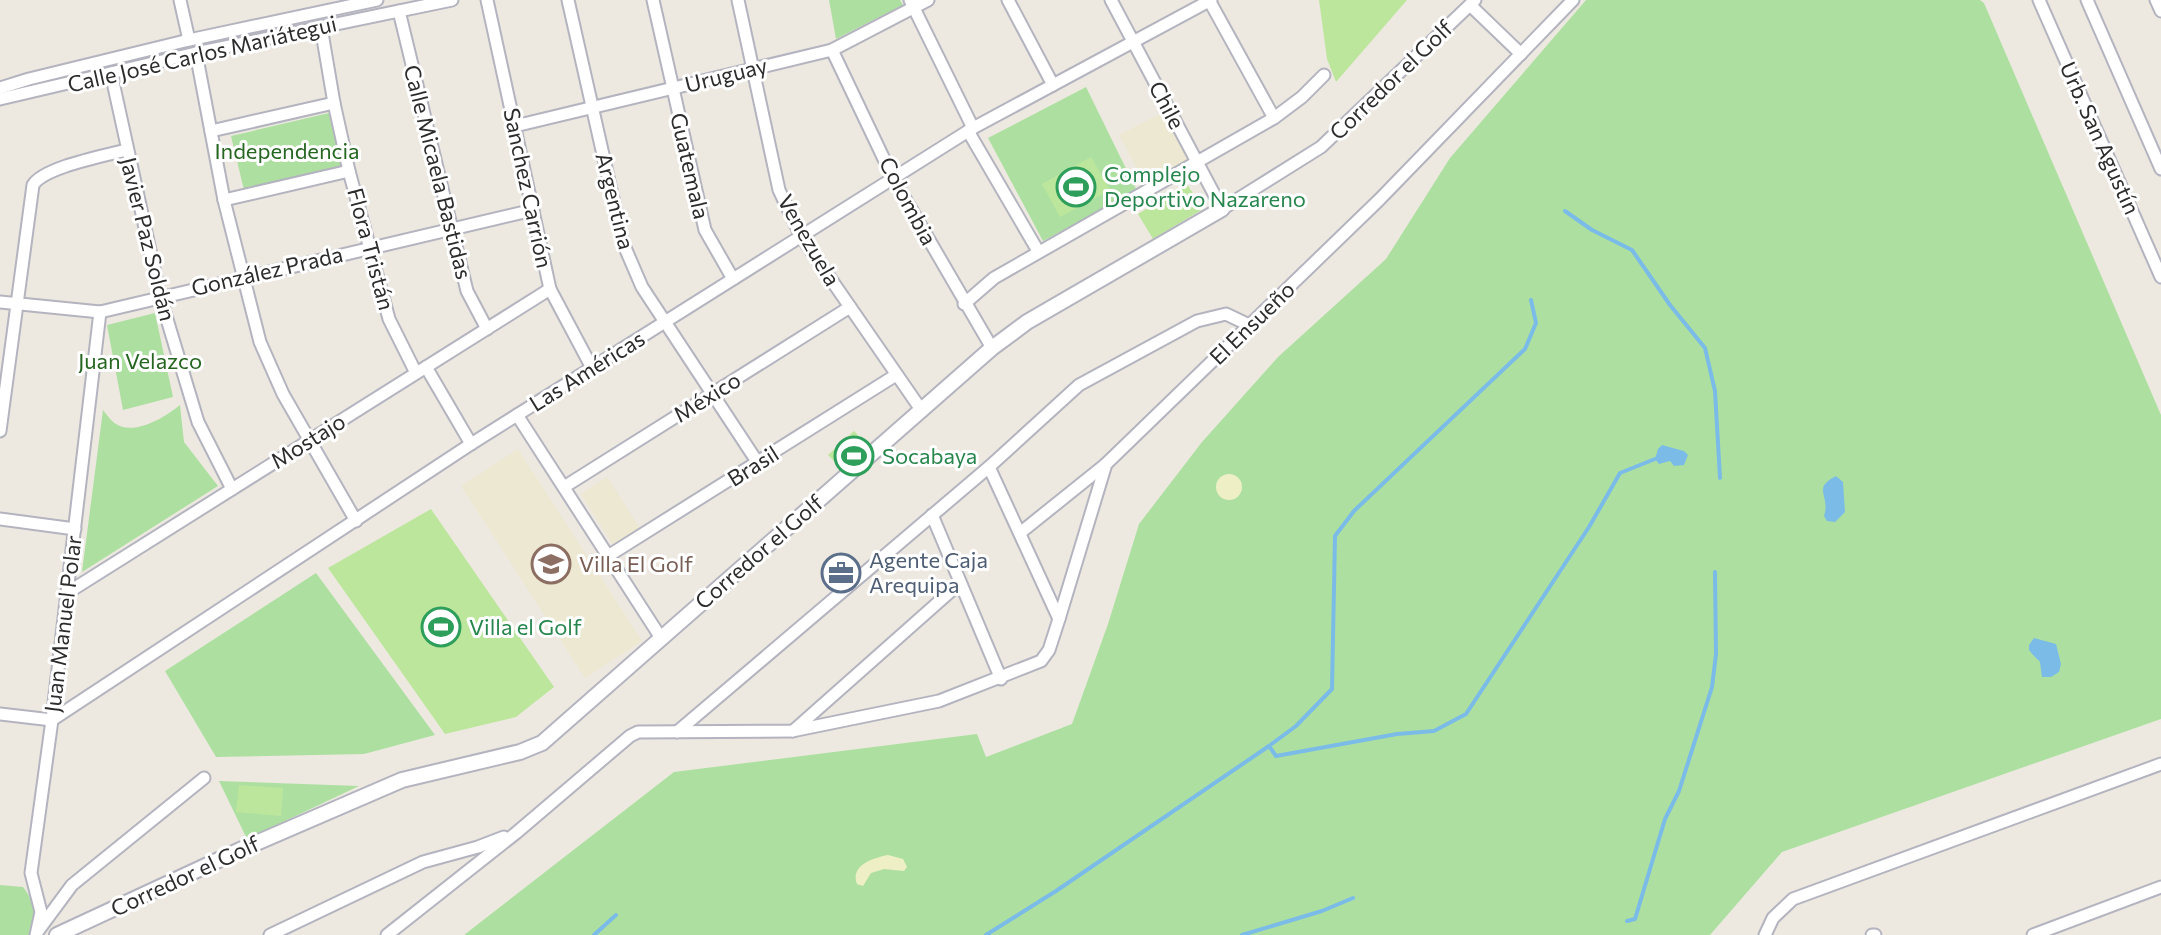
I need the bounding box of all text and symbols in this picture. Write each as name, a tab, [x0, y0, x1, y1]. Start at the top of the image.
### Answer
street label: Calle José Carlos Mariátegui	[65, 9, 339, 98]
street label: Corredor el Golf	[1323, 14, 1458, 145]
street label: Uruguay	[682, 51, 770, 98]
street label: Urb. San Agustín	[2055, 57, 2146, 218]
street label: Calle Micaela Bastidas	[399, 62, 478, 282]
street label: Chile	[1144, 76, 1191, 133]
street label: Sanchez Carrión	[498, 105, 559, 270]
street label: Guatemala	[665, 110, 716, 222]
park label: Independencia	[214, 137, 360, 164]
street label: Argentina	[590, 150, 641, 252]
street label: Colombia	[874, 152, 943, 250]
street label: Javier Paz Soldán	[115, 154, 182, 324]
place label: Complejo Deportivo Nazareno	[1104, 160, 1306, 212]
sports icon: Complejo Deportivo Nazareno	[1055, 166, 1097, 208]
street label: Flora Tristán	[342, 185, 401, 313]
street label: Venezuela	[772, 189, 846, 290]
street label: González Prada	[189, 240, 345, 301]
street label: El Ensueño	[1203, 275, 1300, 370]
street label: Las Américas	[524, 324, 650, 417]
park label: Juan Velazco	[78, 347, 202, 374]
street label: México	[668, 366, 745, 428]
street label: Mostajo	[265, 407, 350, 474]
sports icon: Socabaya	[833, 435, 875, 477]
street label: Brasil	[722, 439, 783, 492]
place label: Socabaya	[882, 442, 977, 469]
street label: Corredor el Golf	[689, 488, 828, 615]
street label: Juan Manuel Polar	[38, 534, 87, 714]
school or university icon: Villa El Golf	[530, 543, 572, 585]
place label: Agente Caja Arequipa	[869, 546, 988, 598]
place label: Villa El Golf	[579, 550, 693, 577]
office icon: Agente Caja Arequipa	[820, 552, 862, 594]
sports icon: Villa el Golf	[420, 606, 462, 648]
place label: Villa el Golf	[469, 613, 582, 640]
street label: Corredor el Golf	[106, 829, 264, 922]

